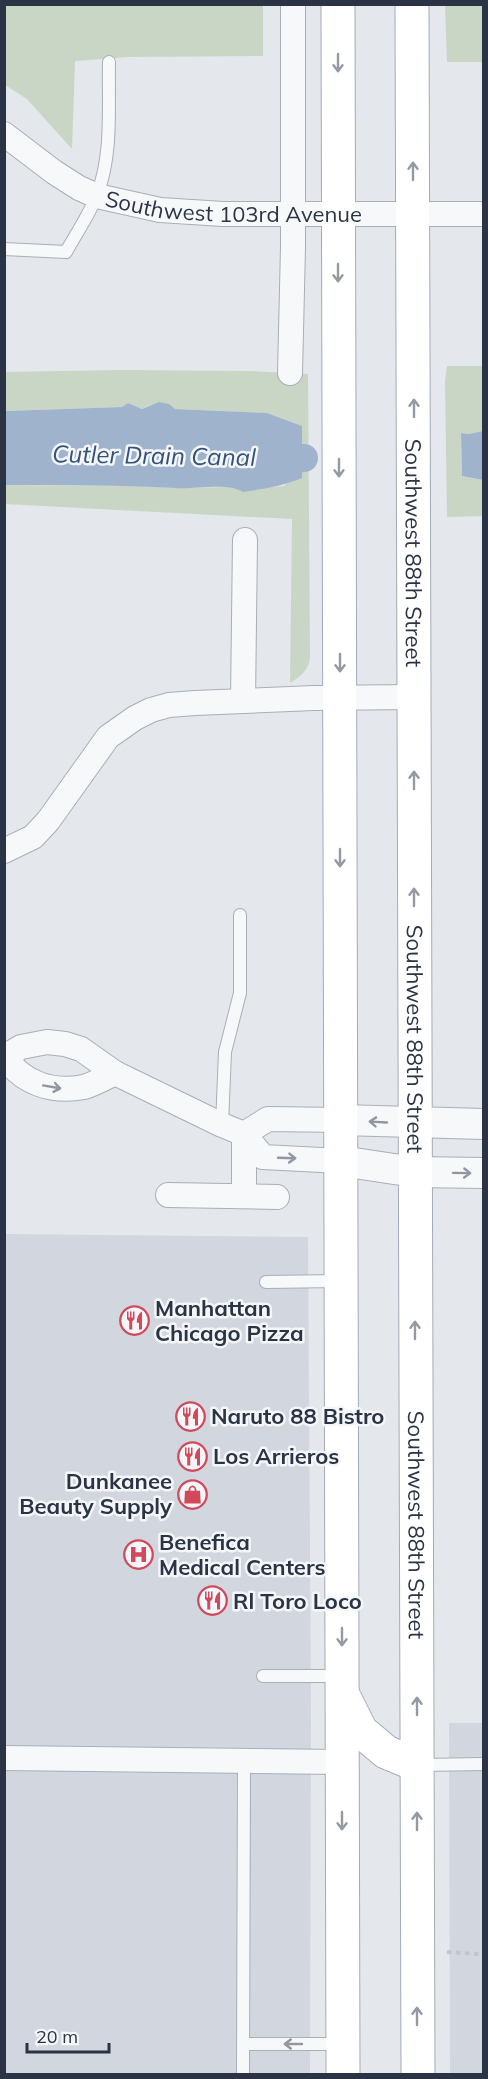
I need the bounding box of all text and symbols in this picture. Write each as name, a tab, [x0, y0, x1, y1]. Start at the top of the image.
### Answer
one-way arrow	[332, 52, 344, 72]
one-way arrow	[407, 161, 419, 181]
street label: Southwest 103rd Avenue	[103, 184, 362, 228]
one-way arrow	[332, 263, 344, 283]
one-way arrow	[408, 398, 420, 418]
water label: Cutler Drain Canal	[52, 438, 256, 472]
street label: Southwest 88th Street	[399, 439, 428, 667]
one-way arrow	[333, 458, 345, 478]
one-way arrow	[334, 653, 346, 673]
one-way arrow	[408, 770, 420, 790]
one-way arrow	[334, 848, 346, 868]
one-way arrow	[408, 887, 420, 907]
street label: Southwest 88th Street	[401, 925, 429, 1153]
one-way arrow	[42, 1082, 62, 1093]
one-way arrow	[368, 1116, 388, 1127]
one-way arrow	[276, 1152, 296, 1164]
one-way arrow	[451, 1167, 471, 1179]
place label: Manhattan Chicago Pizza	[155, 1294, 304, 1347]
restaurant icon: Manhattan Chicago Pizza	[118, 1305, 150, 1337]
one-way arrow	[409, 1321, 421, 1341]
restaurant icon: Naruto 88 Bistro	[174, 1400, 206, 1432]
place label: Naruto 88 Bistro	[211, 1402, 384, 1430]
street label: Southwest 88th Street	[402, 1411, 431, 1639]
restaurant icon: Los Arrieros	[176, 1440, 208, 1472]
place label: Los Arrieros	[213, 1442, 339, 1470]
place label: Dunkanee Beauty Supply	[19, 1467, 172, 1520]
shop icon: Dunkanee Beauty Supply	[177, 1478, 209, 1510]
place label: Benefica Medical Centers	[159, 1528, 325, 1581]
hospital icon: Benefica Medical Centers	[122, 1539, 154, 1571]
restaurant icon: Rl Toro Loco	[196, 1585, 228, 1617]
place label: Rl Toro Loco	[233, 1587, 362, 1615]
one-way arrow	[336, 1626, 348, 1646]
one-way arrow	[411, 1697, 423, 1717]
one-way arrow	[336, 1810, 348, 1830]
one-way arrow	[411, 1812, 423, 1832]
one-way arrow	[411, 2007, 423, 2027]
scale bar	[27, 2016, 110, 2054]
text: 20 m	[36, 2025, 78, 2048]
one-way arrow	[283, 2038, 303, 2050]

